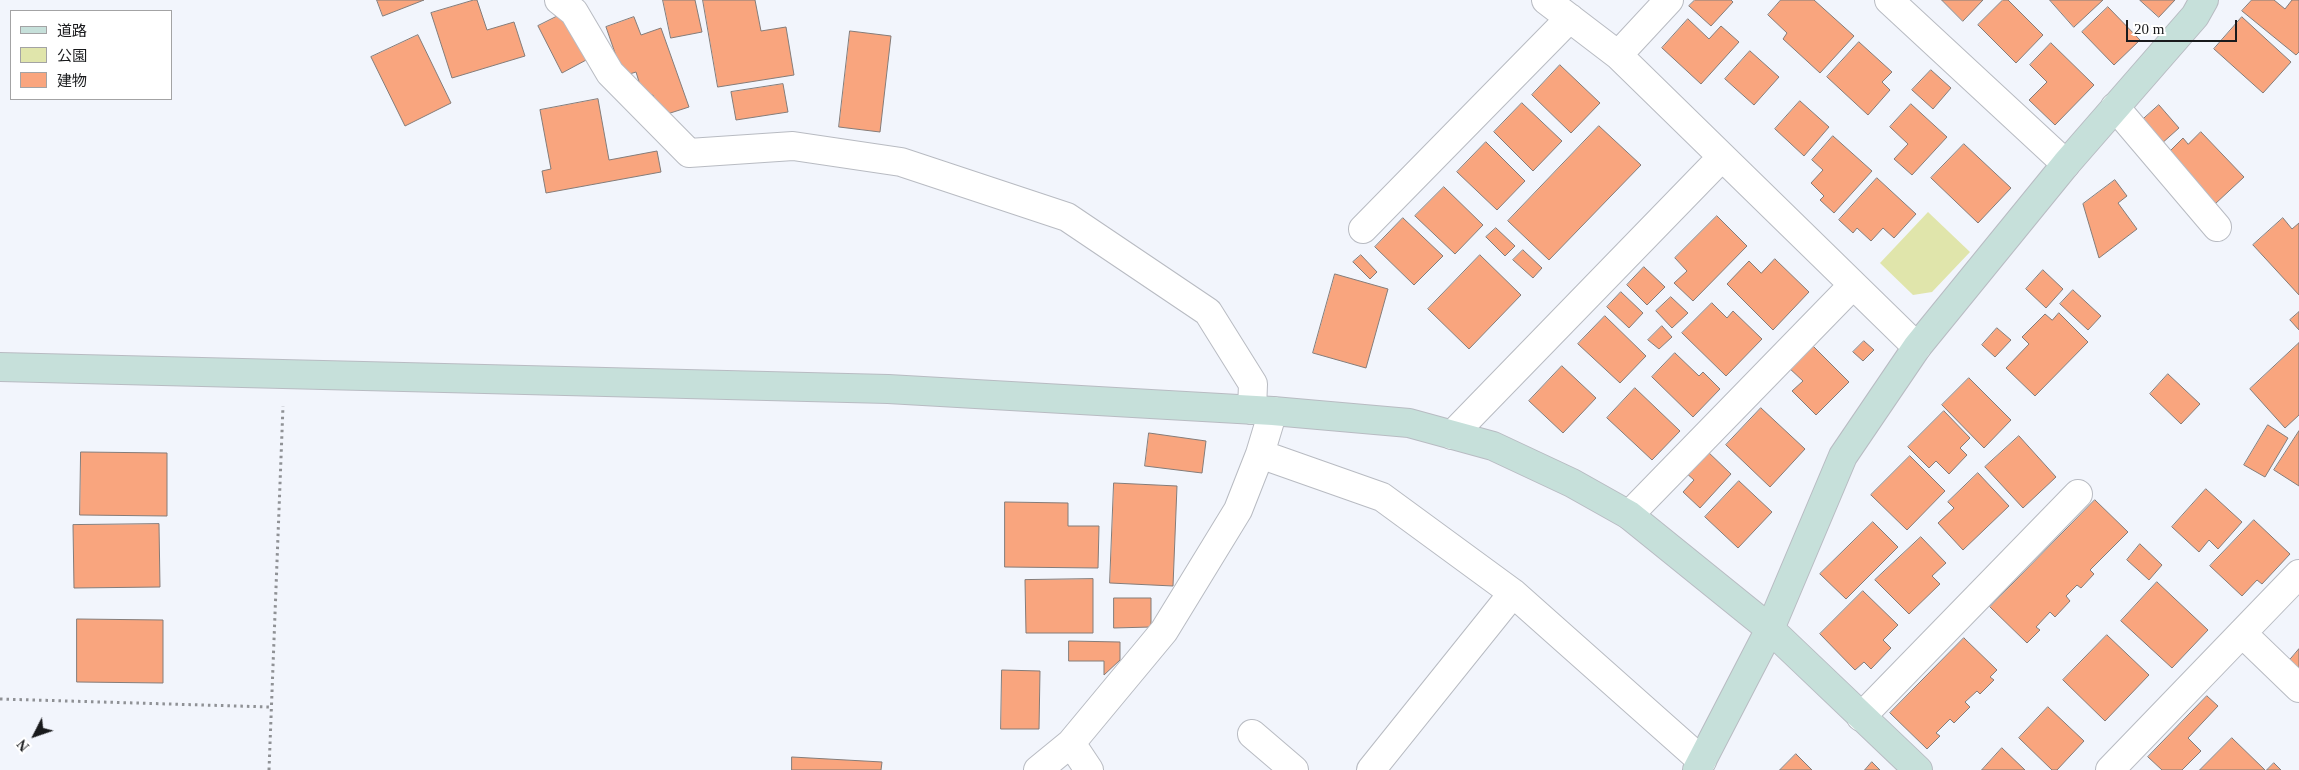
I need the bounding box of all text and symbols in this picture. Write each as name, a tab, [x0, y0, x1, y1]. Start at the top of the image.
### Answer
legend	[10, 10, 172, 100]
scale bar	[2129, 10, 2240, 42]
text: 20 m	[2134, 21, 2164, 37]
text: 道路	[57, 23, 87, 39]
text: 公園	[57, 48, 87, 64]
text: 建物	[57, 73, 87, 89]
north arrow	[10, 710, 60, 760]
text: N	[14, 736, 32, 754]

